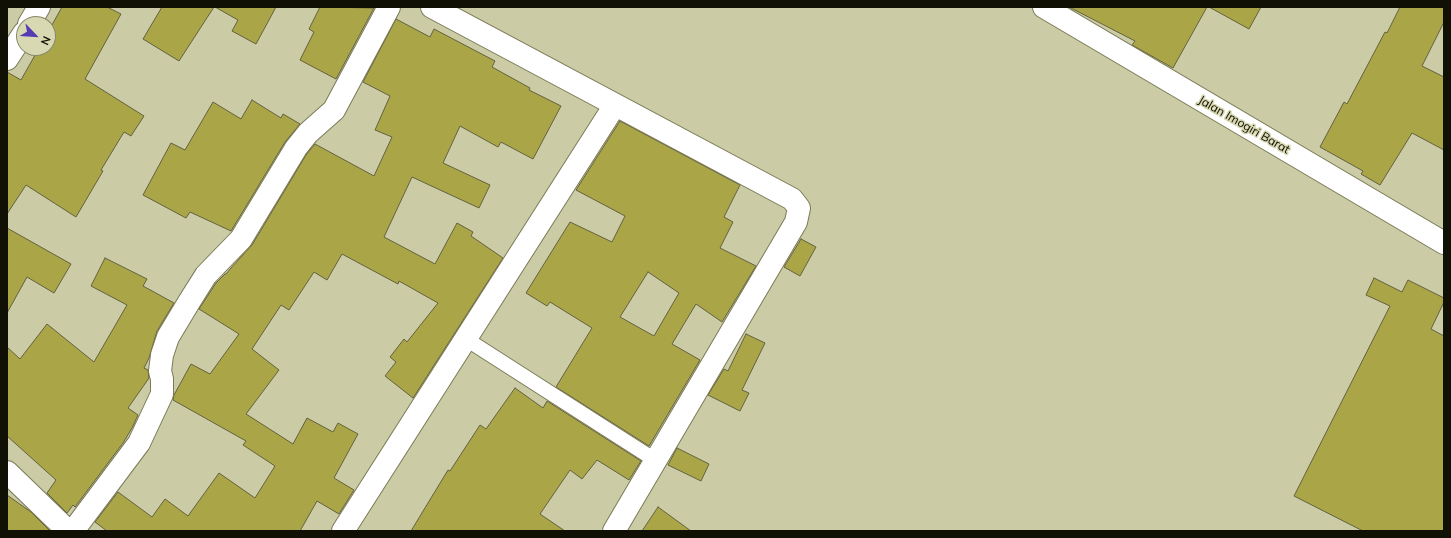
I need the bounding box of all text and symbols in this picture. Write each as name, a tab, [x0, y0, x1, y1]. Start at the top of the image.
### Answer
north arrow	[16, 16, 56, 56]
text: N	[38, 34, 54, 47]
street label: Jalan Imogiri Barat	[1196, 93, 1292, 157]

